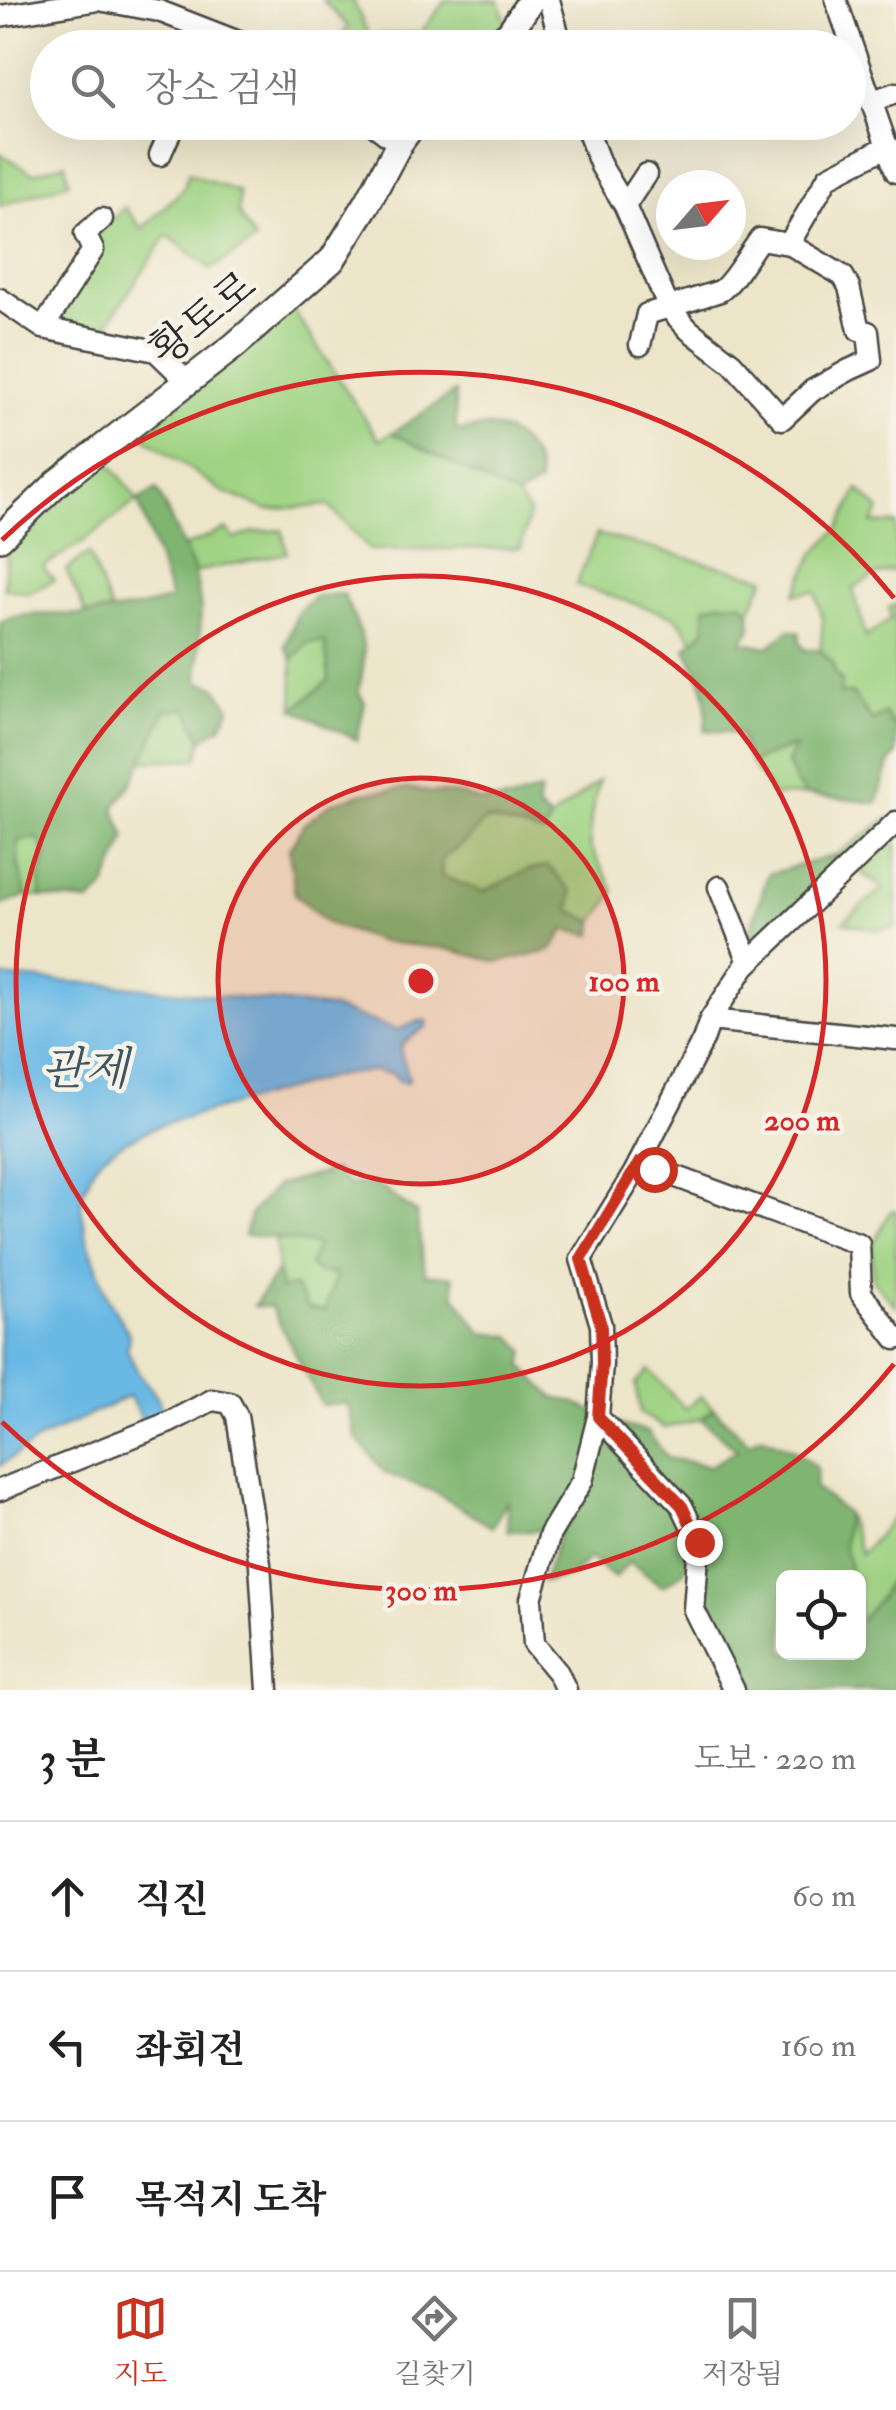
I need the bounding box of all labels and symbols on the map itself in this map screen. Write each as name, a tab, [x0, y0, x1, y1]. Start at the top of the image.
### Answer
north arrow	[656, 170, 746, 260]
street label: 황토로	[140, 260, 267, 377]
centre of rings	[403, 963, 439, 999]
text: 100 m	[589, 963, 660, 1000]
water label: 관제	[42, 1042, 133, 1098]
text: 200 m	[764, 1102, 840, 1139]
route start	[632, 1147, 678, 1193]
route end	[677, 1520, 723, 1566]
text: 300 m	[385, 1572, 458, 1609]

